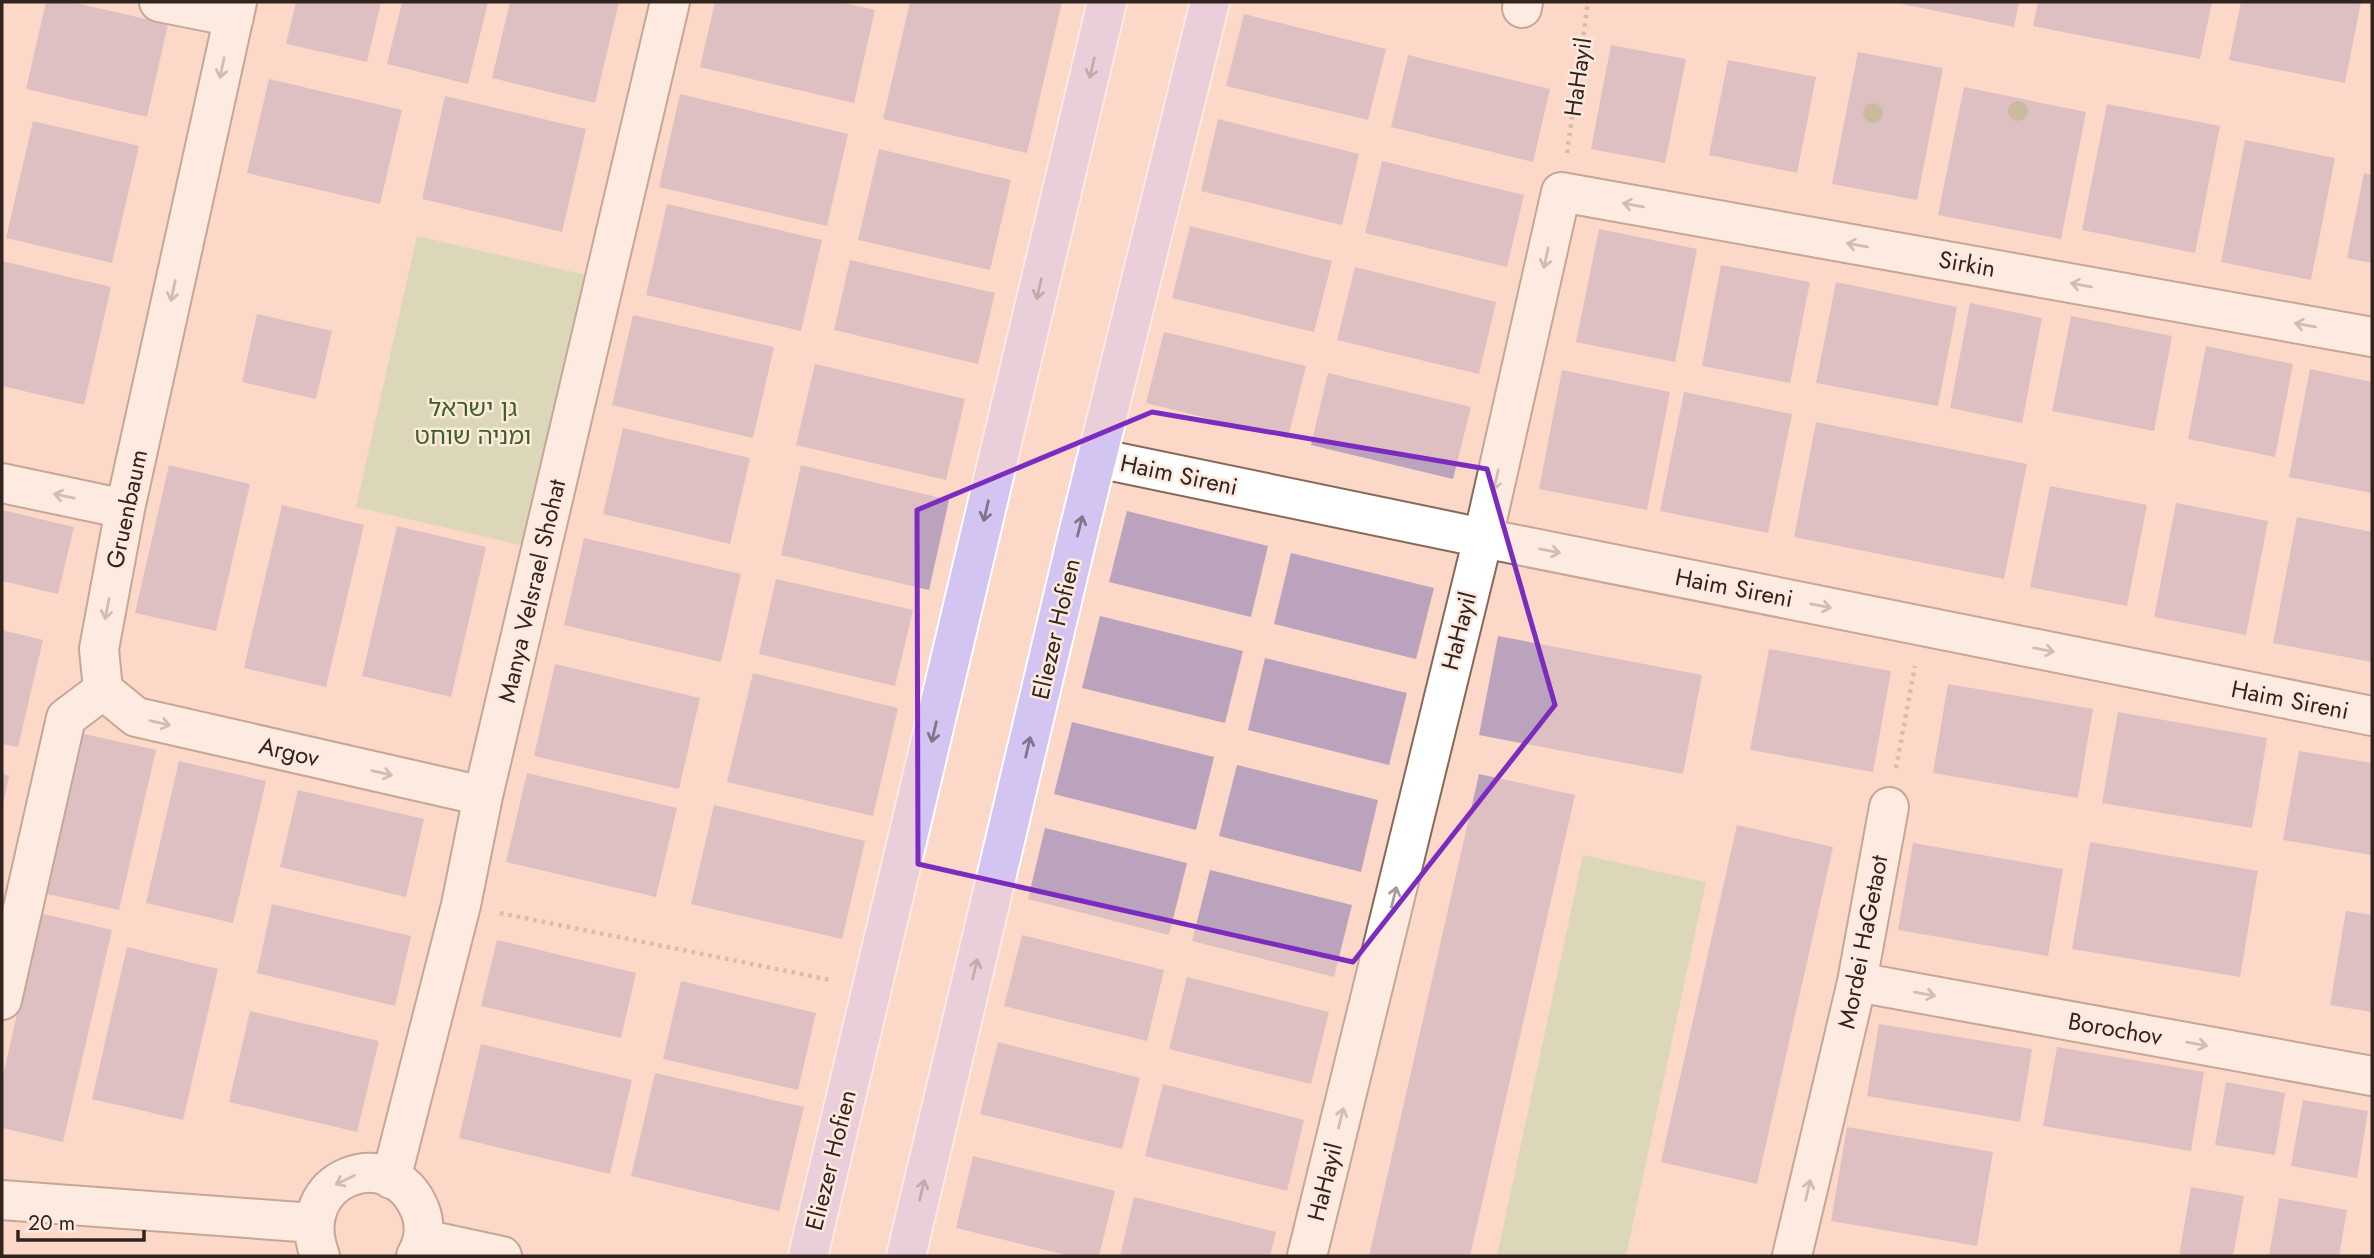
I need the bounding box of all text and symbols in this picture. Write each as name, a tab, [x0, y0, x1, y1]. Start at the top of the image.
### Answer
street label: HaHayil	[1555, 35, 1600, 119]
one-way arrow	[215, 56, 229, 79]
one-way arrow	[1084, 56, 1098, 79]
one-way arrow	[1622, 198, 1645, 211]
one-way arrow	[1846, 238, 1869, 251]
street label: Sirkin	[1936, 241, 1998, 286]
one-way arrow	[1539, 247, 1552, 269]
one-way arrow	[1032, 278, 1045, 300]
one-way arrow	[2070, 278, 2093, 291]
one-way arrow	[166, 279, 180, 302]
one-way arrow	[2294, 318, 2317, 331]
park label: גן ישראל ומניה שוחט	[415, 390, 531, 453]
street label: Haim Sireni	[1117, 445, 1241, 504]
street label: Gruenbaum	[97, 446, 156, 572]
one-way arrow	[1488, 468, 1502, 491]
street label: Manya VeIsrael Shohat	[489, 476, 574, 706]
one-way arrow	[53, 488, 76, 502]
one-way arrow	[979, 499, 992, 522]
one-way arrow	[1074, 515, 1088, 538]
one-way arrow	[1538, 545, 1561, 559]
street label: Eliezer Hofien	[1022, 555, 1089, 703]
street label: Haim Sireni	[1672, 559, 1796, 616]
street label: HaHayil	[1432, 588, 1485, 674]
one-way arrow	[99, 597, 113, 620]
one-way arrow	[1809, 599, 1832, 613]
one-way arrow	[2032, 644, 2055, 658]
street label: Haim Sireni	[2228, 671, 2352, 728]
one-way arrow	[148, 716, 171, 730]
one-way arrow	[927, 720, 940, 743]
street label: Argov	[256, 728, 323, 775]
one-way arrow	[1021, 736, 1035, 759]
one-way arrow	[370, 767, 393, 780]
street label: Mordei HaGetaot	[1829, 852, 1897, 1032]
one-way arrow	[1388, 886, 1401, 909]
one-way arrow	[969, 958, 982, 980]
one-way arrow	[1913, 988, 1936, 1001]
street label: Borochov	[2065, 1003, 2165, 1054]
one-way arrow	[2185, 1038, 2207, 1051]
street label: Eliezer Hofien	[796, 1086, 865, 1234]
one-way arrow	[1335, 1108, 1348, 1130]
street label: HaHayil	[1298, 1139, 1351, 1225]
one-way arrow	[335, 1174, 356, 1188]
one-way arrow	[916, 1179, 929, 1202]
one-way arrow	[1802, 1179, 1815, 1202]
scale bar	[18, 1198, 144, 1242]
text: 20 m	[28, 1208, 75, 1238]

